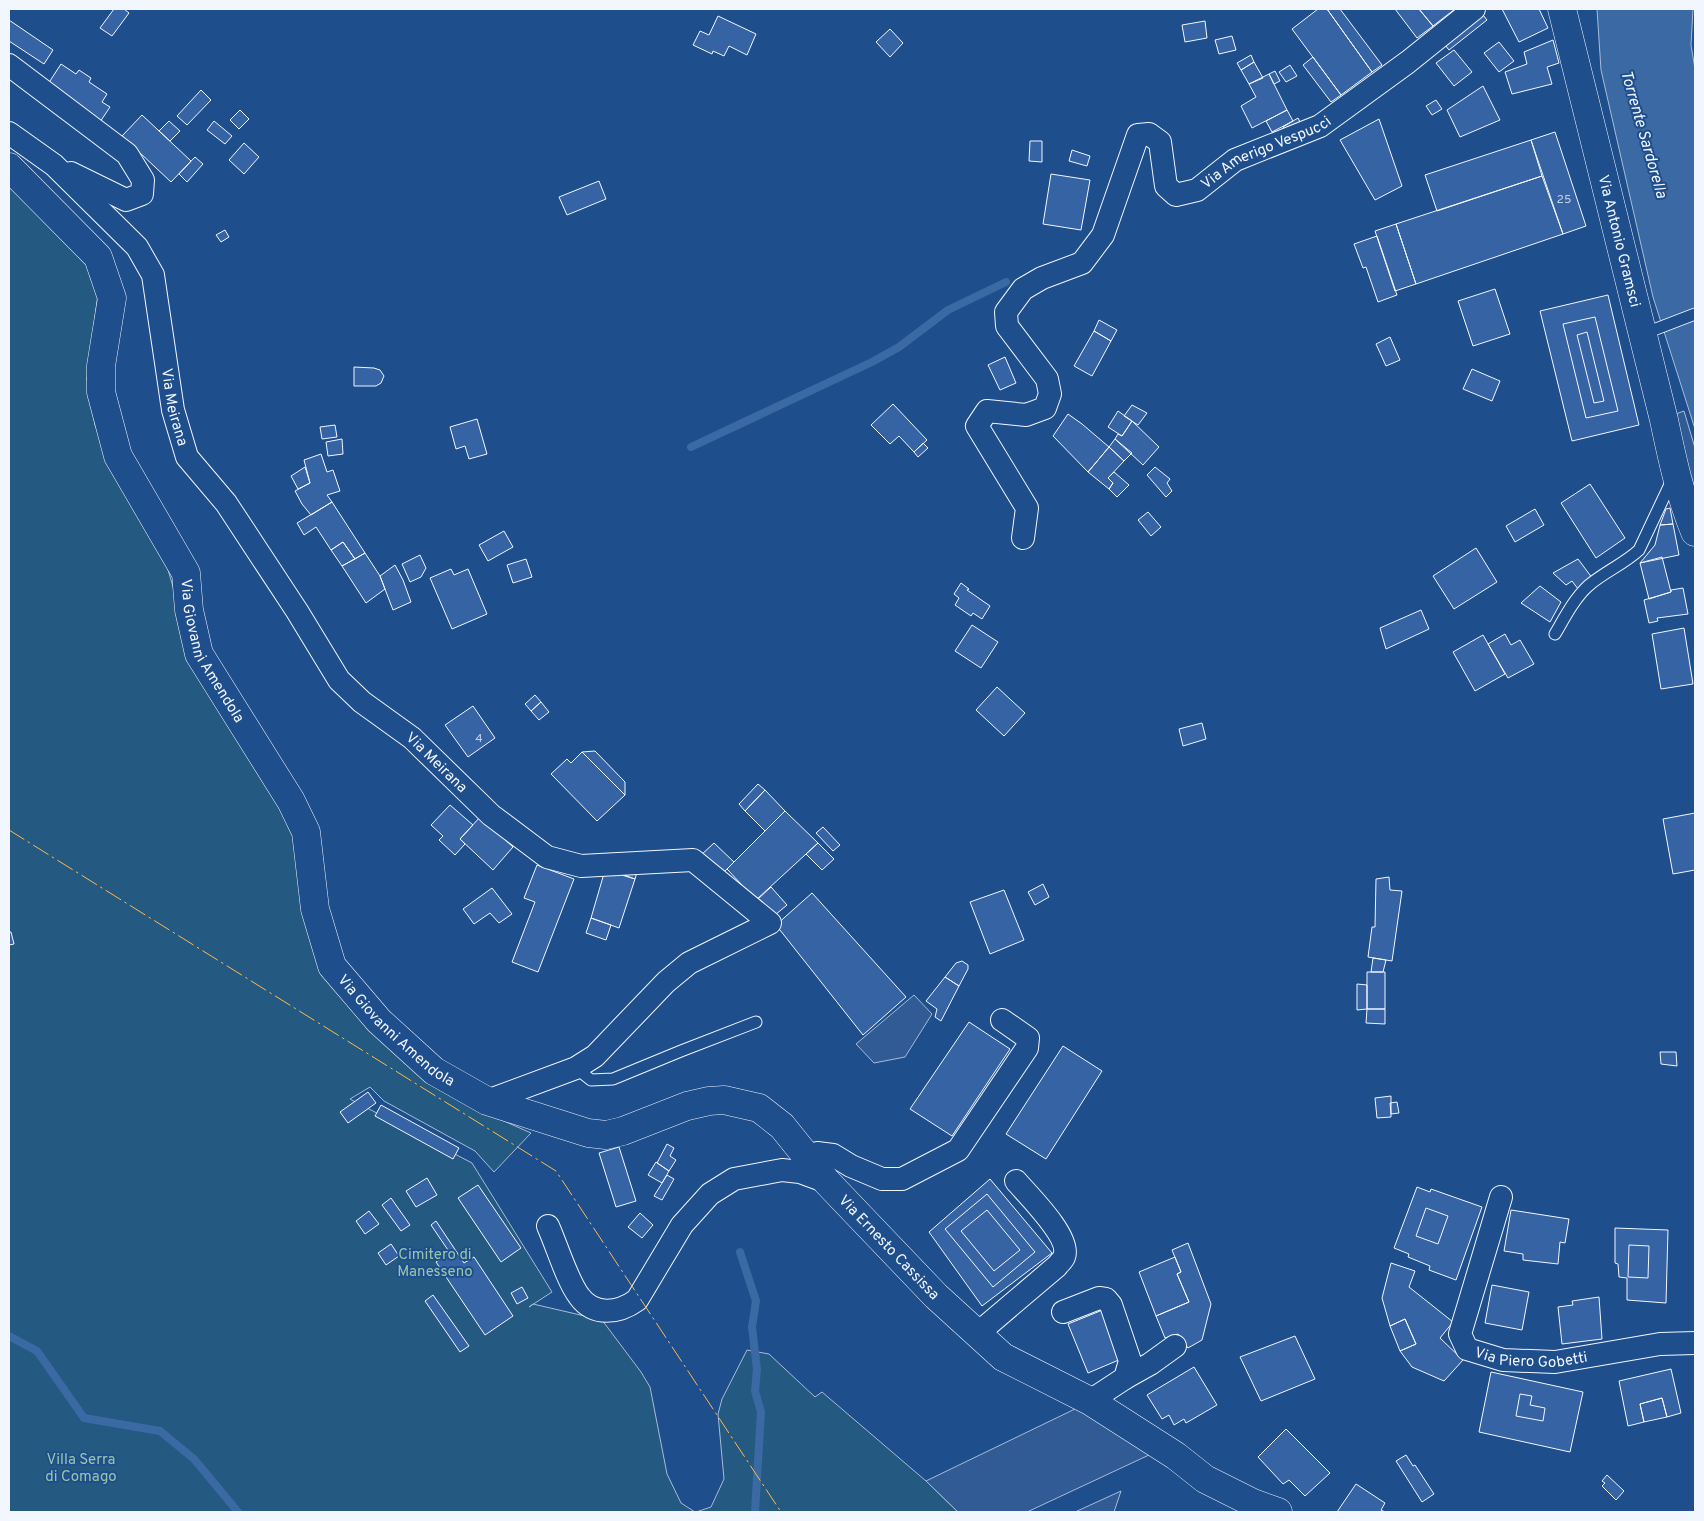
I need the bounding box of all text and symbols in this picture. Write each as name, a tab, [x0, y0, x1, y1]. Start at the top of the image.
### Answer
water label: Torrente Sardorella	[1615, 68, 1671, 202]
street label: Via Amerigo Vespucci	[1198, 113, 1336, 194]
street label: Via Antonio Gramsci	[1593, 173, 1644, 309]
house number: 25	[1557, 192, 1571, 208]
street label: Via Meirana	[156, 367, 191, 449]
street label: Via Giovanni Amendola	[176, 578, 248, 727]
street label: Via Meirana	[402, 729, 471, 798]
house number: 4	[475, 731, 483, 747]
street label: Via Giovanni Amendola	[333, 971, 458, 1092]
street label: Via Ernesto Cassissa	[834, 1192, 943, 1305]
park label: Cimitero di Manesseno	[397, 1246, 473, 1282]
street label: Via Piero Gobetti	[1472, 1344, 1589, 1373]
park label: Villa Serra di Comago	[45, 1451, 117, 1487]

